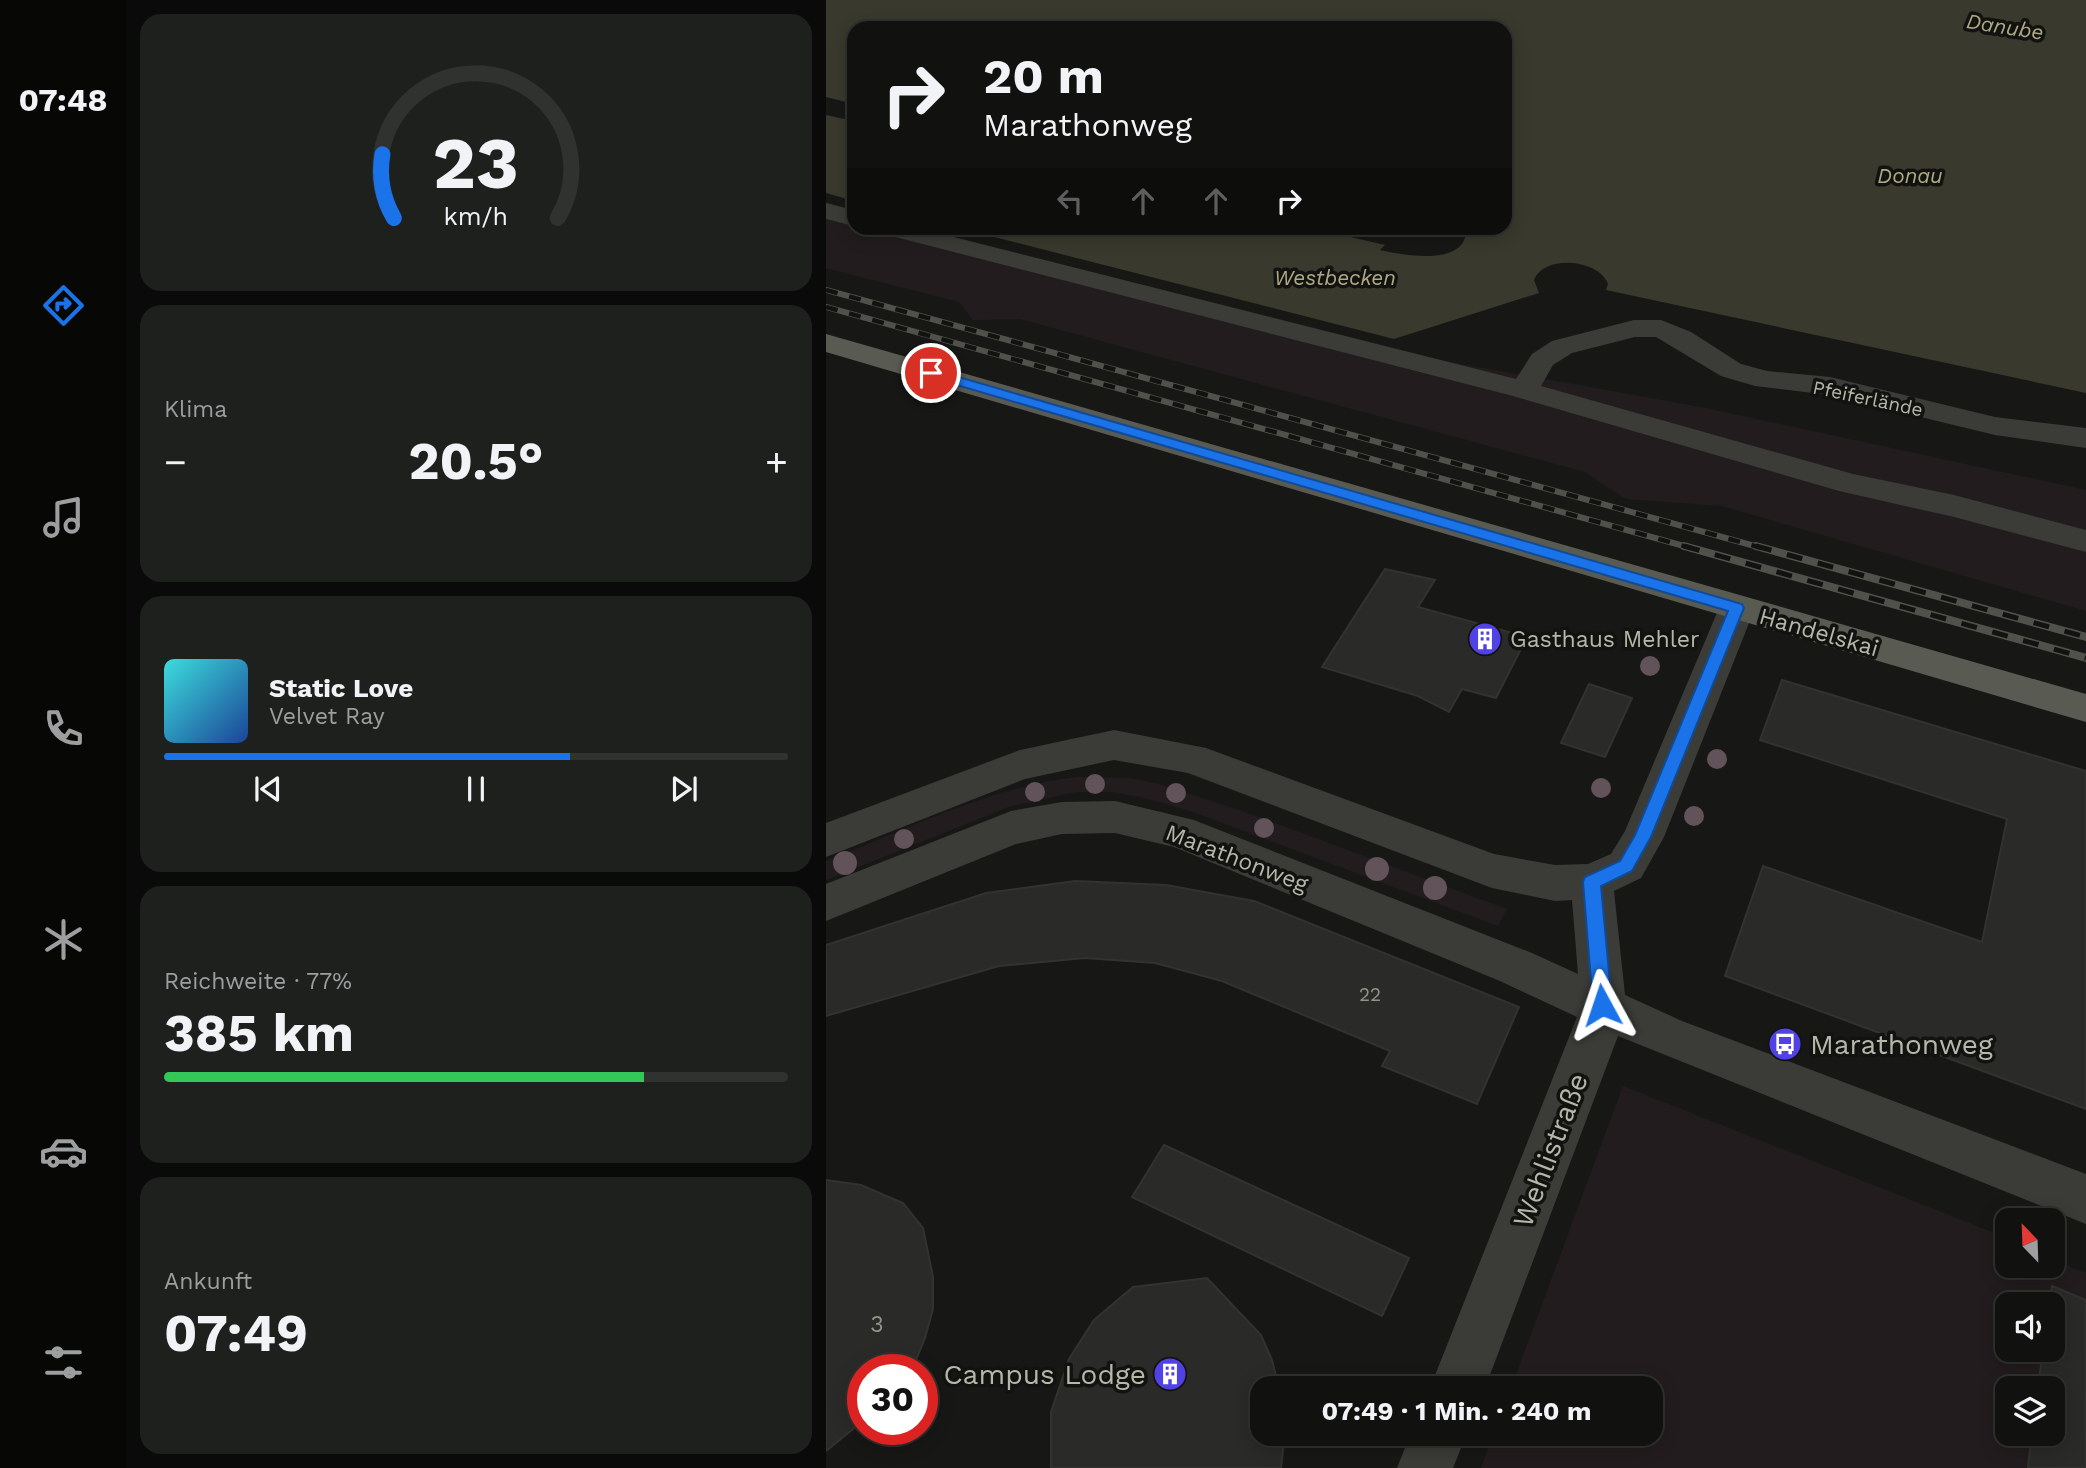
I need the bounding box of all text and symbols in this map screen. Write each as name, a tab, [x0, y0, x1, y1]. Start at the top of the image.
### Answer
water label: Danube	[1965, 8, 2045, 45]
text: 20 m	[983, 47, 1104, 105]
icon: right	[868, 49, 959, 140]
text: 07:48	[18, 81, 108, 119]
text: Marathonweg	[983, 106, 1192, 144]
text: 23	[433, 121, 519, 207]
water label: Donau	[1877, 163, 1943, 188]
icon: left	[1051, 182, 1089, 220]
icon: ahead	[1124, 182, 1162, 220]
icon: ahead	[1197, 182, 1235, 220]
icon: right	[1270, 182, 1308, 220]
text: km/h	[444, 202, 508, 231]
water label: Westbecken	[1274, 265, 1396, 290]
icon: directions	[39, 281, 88, 330]
pin	[901, 343, 961, 403]
icon: arrive	[912, 354, 950, 392]
street label: Pfeiferlände	[1811, 376, 1925, 421]
text: Klima	[164, 396, 227, 423]
text: 20.5°	[408, 431, 544, 492]
text: −	[164, 440, 187, 484]
text: +	[765, 440, 788, 484]
icon: music	[39, 493, 88, 542]
street label: Handelskai	[1756, 603, 1882, 662]
building icon: Gasthaus Mehler	[1466, 620, 1504, 658]
place label: Gasthaus Mehler	[1510, 626, 1700, 653]
text: Static Love	[269, 673, 413, 703]
text: Velvet Ray	[269, 703, 385, 730]
icon: phone	[39, 704, 88, 753]
icon: previous	[249, 770, 287, 808]
icon: pause	[457, 770, 495, 808]
icon: next	[665, 770, 703, 808]
street label: Marathonweg	[1162, 819, 1312, 898]
icon: climate	[39, 915, 88, 964]
text: Reichweite · 77%	[164, 968, 352, 995]
position arrow	[1565, 968, 1639, 1042]
house number: 22	[1359, 983, 1381, 1006]
text: 385 km	[164, 1003, 354, 1064]
bus stop icon: Marathonweg	[1766, 1025, 1804, 1063]
place label: Marathonweg	[1810, 1028, 1993, 1061]
street label: Wehlistraße	[1506, 1069, 1595, 1232]
icon: car	[39, 1127, 88, 1176]
north arrow	[1995, 1208, 2065, 1278]
map controls	[1995, 1208, 2065, 1446]
text: Ankunft	[164, 1268, 252, 1295]
button: sound	[1995, 1292, 2065, 1362]
text: 07:49	[164, 1303, 308, 1364]
house number: 3	[870, 1311, 884, 1338]
icon: filters	[39, 1338, 88, 1387]
speed limit sign: 30	[847, 1354, 938, 1445]
building icon: Campus Lodge	[1151, 1355, 1189, 1393]
place label: Campus Lodge	[943, 1358, 1146, 1391]
button: layers	[1995, 1376, 2065, 1446]
text: 07:49 · 1 Min. · 240 m	[1321, 1396, 1592, 1426]

